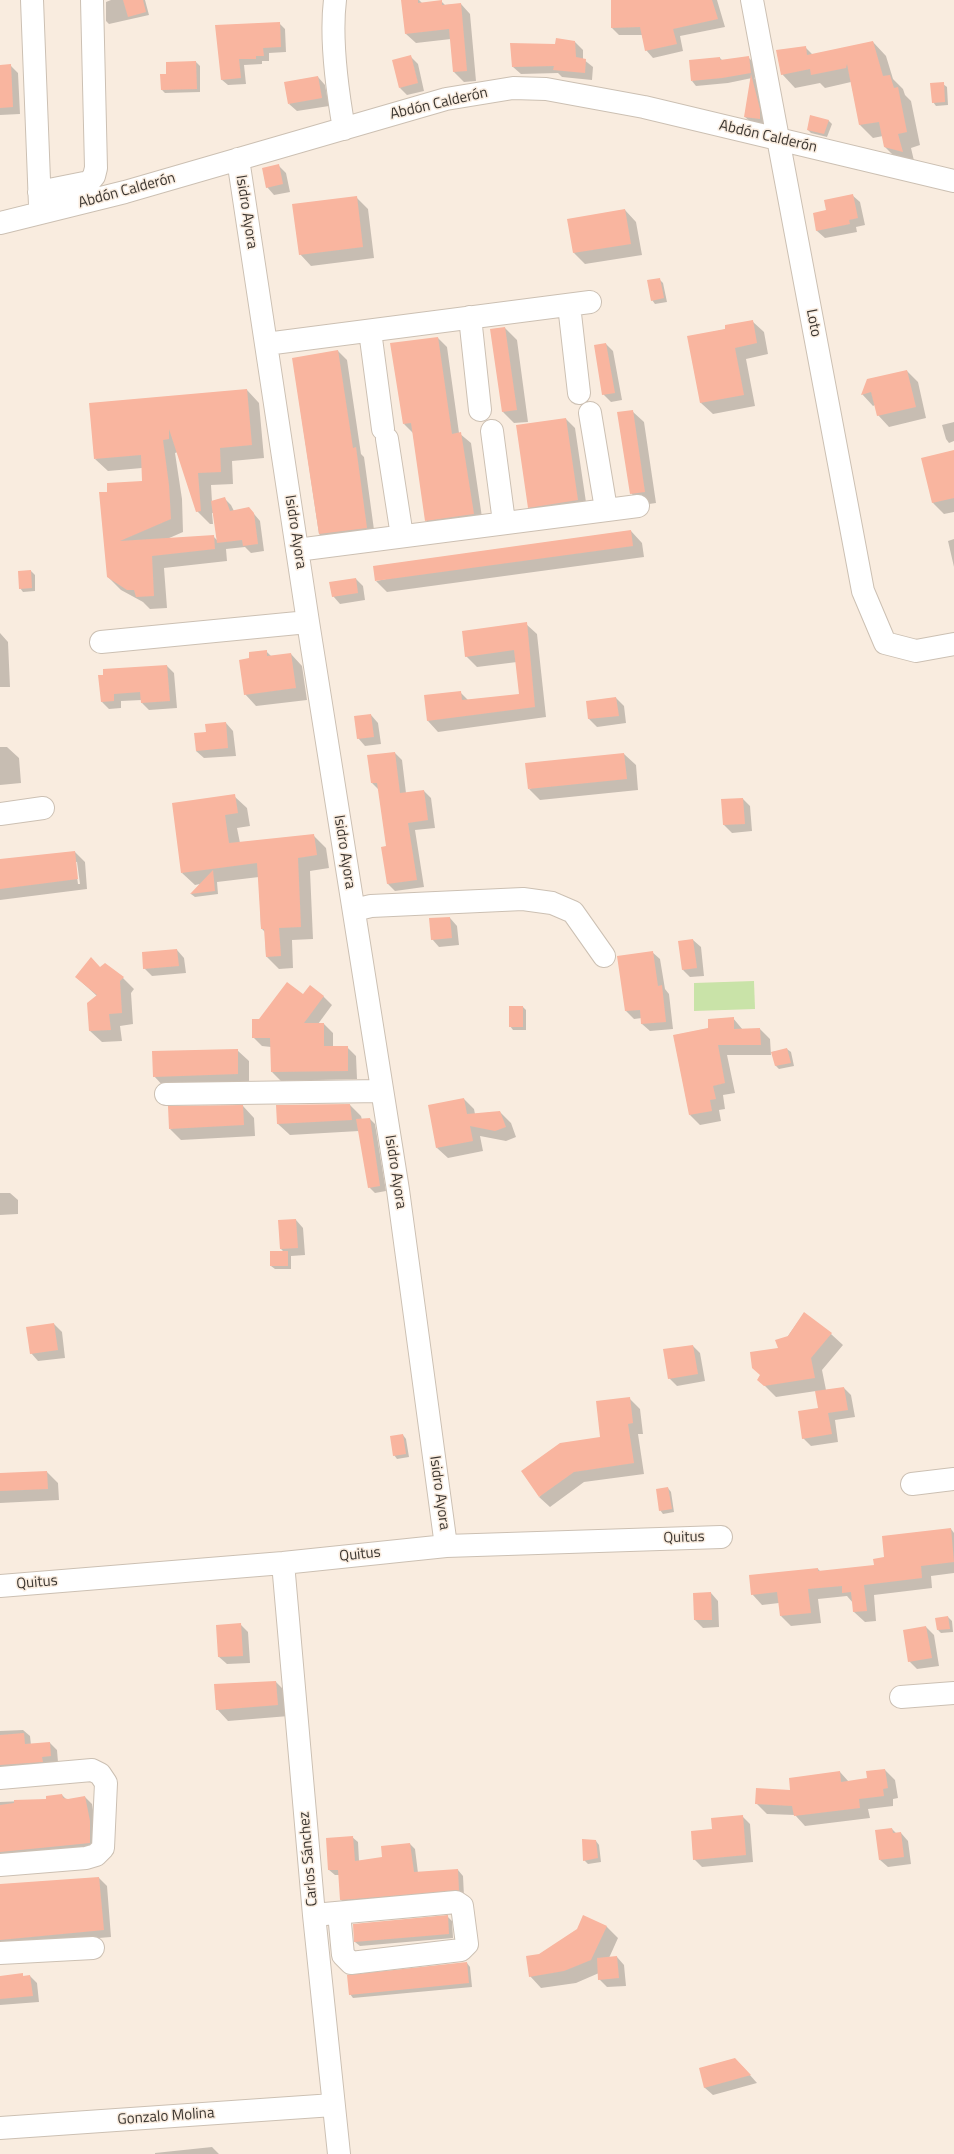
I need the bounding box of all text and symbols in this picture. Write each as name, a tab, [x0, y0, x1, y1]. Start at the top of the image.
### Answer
street label: Abdón Calderón	[388, 84, 490, 124]
street label: Abdón Calderón	[717, 117, 819, 157]
street label: Abdón Calderón	[77, 169, 177, 213]
street label: Isidro Ayora	[231, 174, 261, 250]
street label: Loto	[801, 307, 825, 339]
street label: Isidro Ayora	[280, 494, 310, 570]
street label: Isidro Ayora	[329, 814, 359, 890]
street label: Isidro Ayora	[380, 1134, 410, 1210]
street label: Isidro Ayora	[425, 1455, 453, 1531]
street label: Quitus	[663, 1528, 705, 1548]
street label: Quitus	[338, 1544, 382, 1566]
street label: Quitus	[16, 1572, 58, 1594]
street label: Carlos Sánchez	[296, 1811, 322, 1907]
street label: Gonzalo Molina	[117, 2105, 215, 2129]

